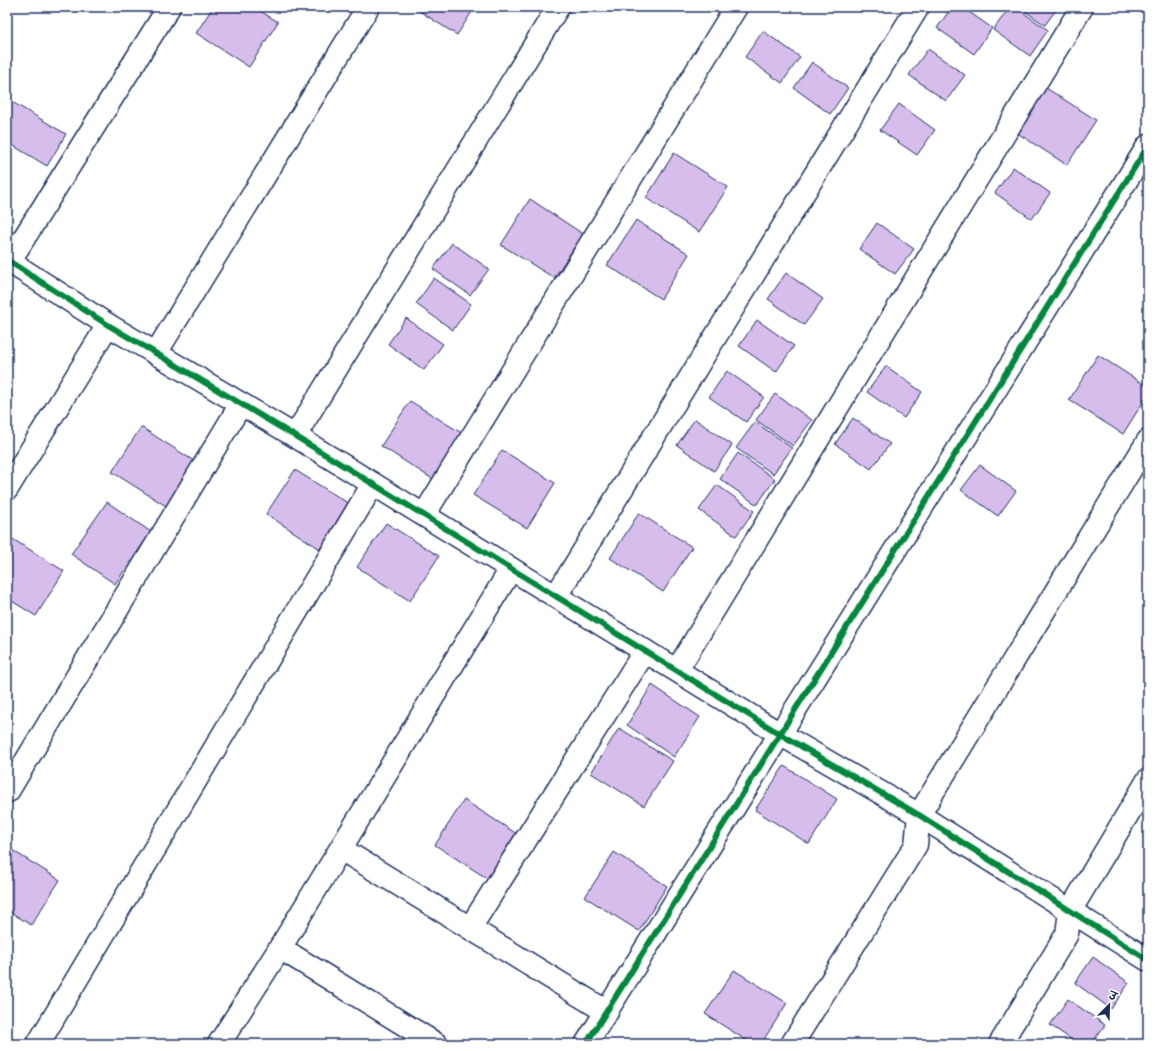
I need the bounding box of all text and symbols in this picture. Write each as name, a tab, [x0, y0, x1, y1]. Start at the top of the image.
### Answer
north arrow	[1089, 985, 1129, 1025]
text: उ	[1106, 988, 1121, 1004]

